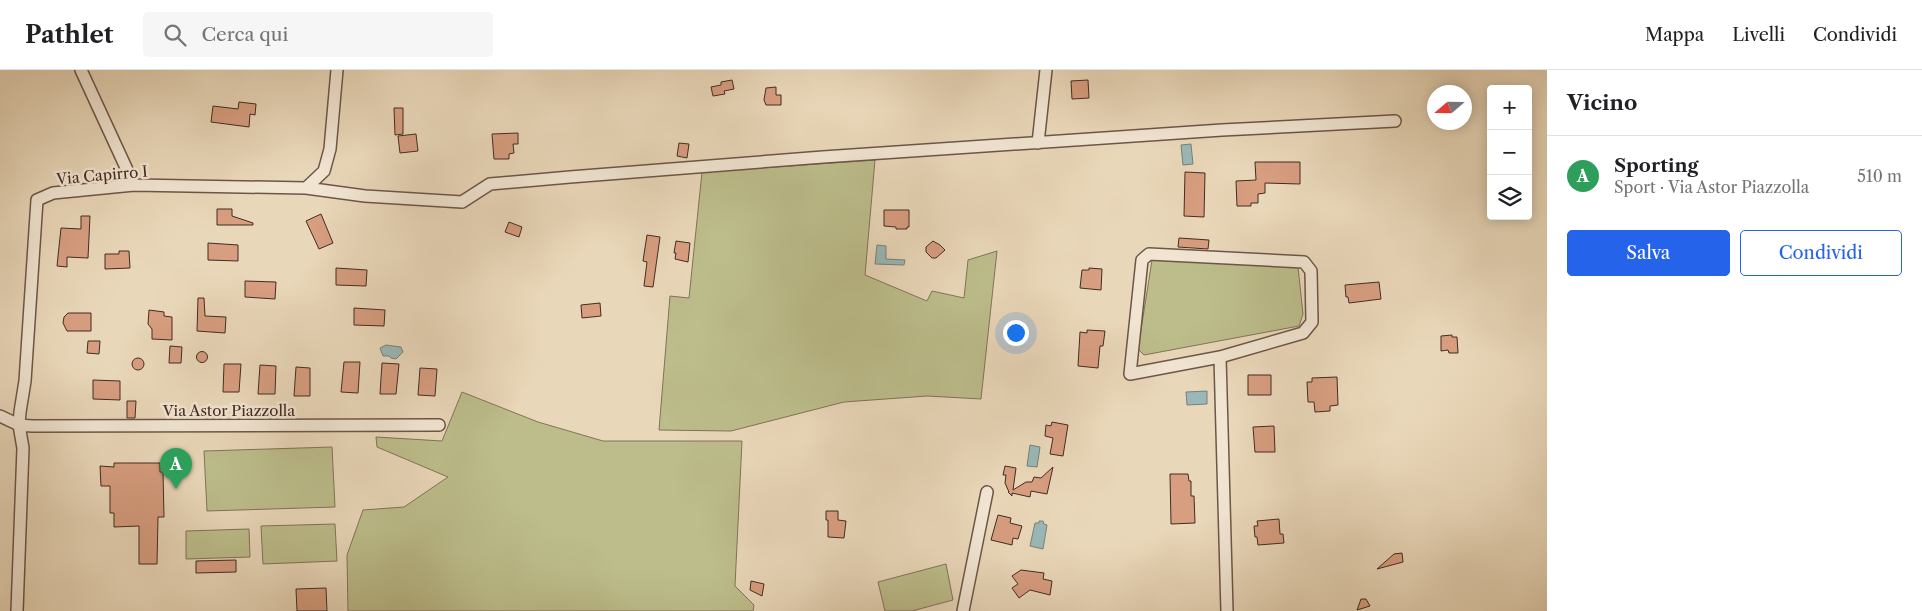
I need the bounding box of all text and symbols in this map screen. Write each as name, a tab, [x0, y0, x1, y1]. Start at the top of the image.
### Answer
search box	[143, 12, 493, 57]
text: Pathlet	[25, 20, 113, 49]
icon: search	[161, 21, 189, 49]
text: Cerca qui	[201, 23, 288, 46]
text: Mappa	[1645, 24, 1704, 46]
text: Livelli	[1732, 24, 1785, 46]
text: Condividi	[1813, 24, 1897, 46]
north arrow	[1427, 85, 1472, 130]
map controls	[1487, 85, 1532, 220]
button: +	[1487, 85, 1532, 130]
text: Vicino	[1567, 90, 1637, 115]
button: −	[1487, 130, 1532, 175]
text: Sporting	[1614, 154, 1699, 177]
street label: Via Capirro I	[55, 162, 148, 189]
text: A	[1577, 166, 1589, 186]
text: 510 m	[1857, 166, 1902, 186]
button: layers	[1487, 175, 1532, 220]
text: Sport · Via Astor Piazzolla	[1614, 177, 1809, 197]
button: Salva	[1567, 230, 1730, 276]
button: Condividi	[1740, 230, 1902, 276]
your location	[1003, 320, 1029, 346]
street label: Via Astor Piazzolla	[162, 401, 295, 420]
pin: A	[160, 448, 192, 489]

